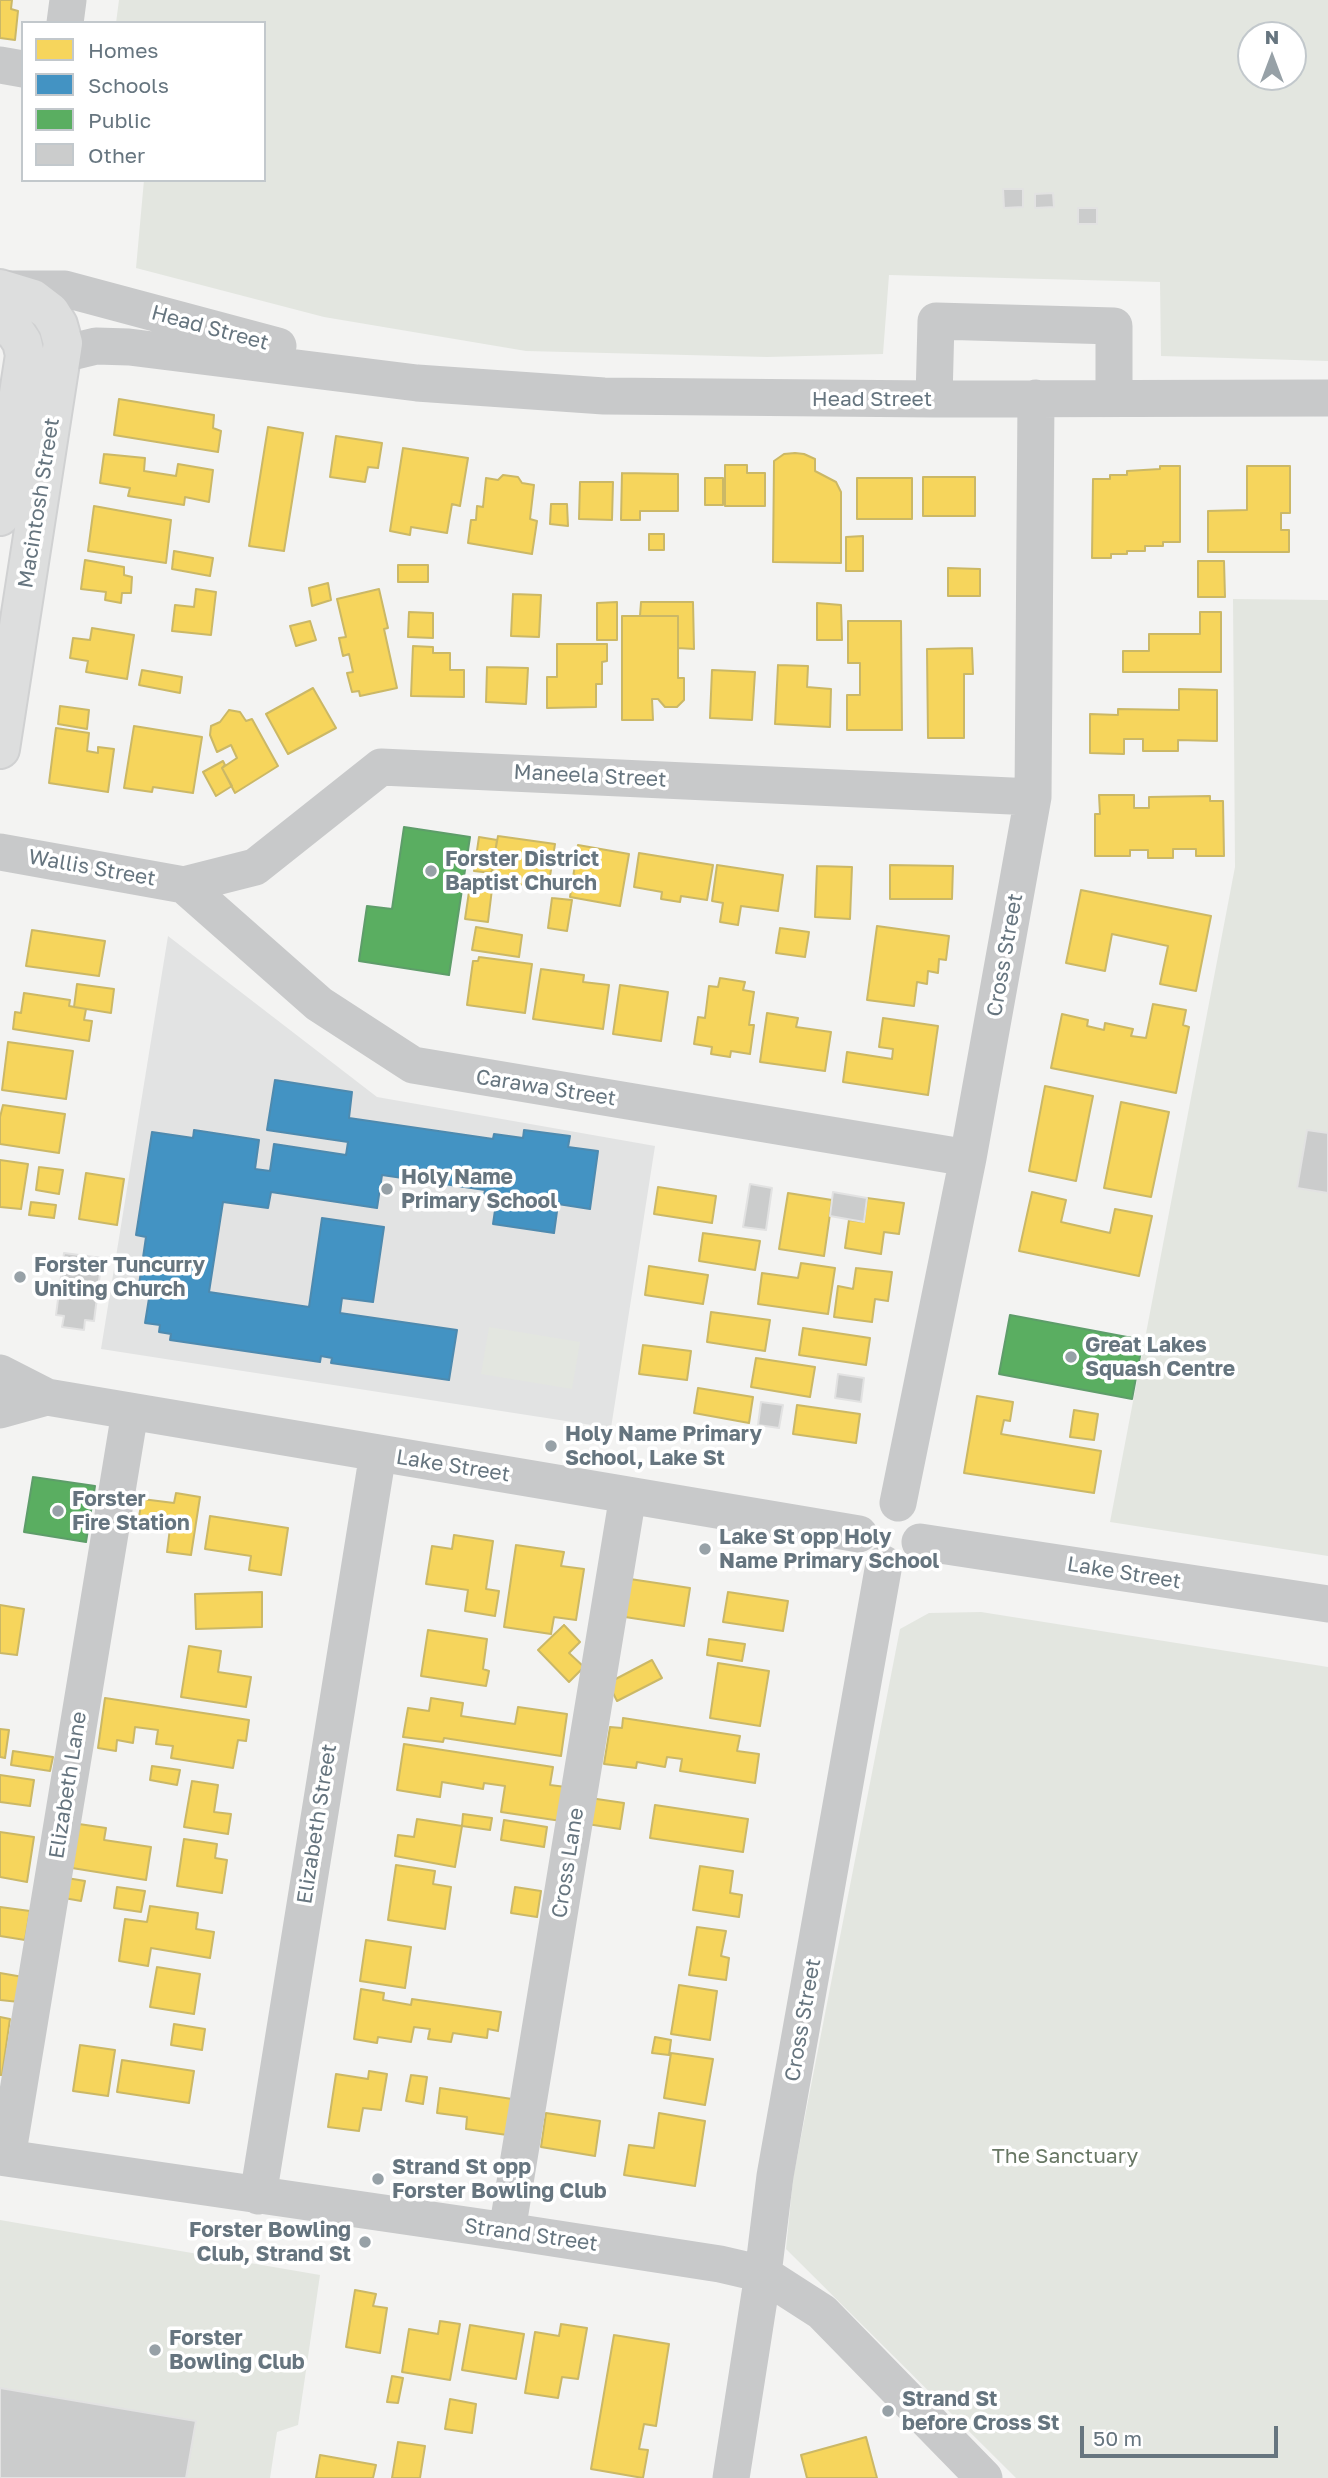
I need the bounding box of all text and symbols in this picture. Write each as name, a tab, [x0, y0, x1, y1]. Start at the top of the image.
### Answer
legend	[21, 21, 266, 182]
north arrow	[1237, 21, 1307, 91]
text: N	[1265, 25, 1279, 48]
text: Homes	[88, 37, 158, 63]
text: Schools	[88, 72, 169, 98]
text: Public	[88, 107, 151, 133]
text: Other	[88, 142, 145, 168]
street label: Head Street	[149, 300, 271, 356]
street label: Head Street	[812, 386, 932, 412]
street label: Macintosh Street	[13, 416, 65, 590]
street label: Maneela Street	[513, 759, 667, 793]
street label: Wallis Street	[26, 844, 158, 892]
place label: Forster District Baptist Church	[445, 846, 599, 896]
marker: Forster District Baptist Church	[423, 863, 439, 879]
street label: Cross Street	[982, 891, 1028, 1019]
street label: Carawa Street	[474, 1064, 618, 1112]
place label: Holy Name Primary School	[401, 1164, 557, 1214]
marker: Holy Name Primary School	[379, 1181, 395, 1197]
place label: Forster Tuncurry Uniting Church	[34, 1252, 205, 1302]
marker: Forster Tuncurry Uniting Church	[12, 1269, 28, 1285]
place label: Great Lakes Squash Centre	[1085, 1332, 1235, 1382]
marker: Great Lakes Squash Centre	[1063, 1349, 1079, 1365]
place label: Holy Name Primary School, Lake St	[565, 1421, 762, 1471]
marker: Holy Name Primary School, Lake St	[543, 1438, 559, 1454]
street label: Lake Street	[394, 1445, 512, 1487]
place label: Forster Fire Station	[72, 1486, 190, 1536]
marker: Forster Fire Station	[50, 1503, 66, 1519]
place label: Lake St opp Holy Name Primary School	[719, 1524, 939, 1574]
marker: Lake St opp Holy Name Primary School	[697, 1541, 713, 1557]
street label: Lake Street	[1065, 1552, 1183, 1594]
street label: Elizabeth Lane	[44, 1710, 92, 1860]
street label: Elizabeth Street	[292, 1742, 342, 1906]
street label: Cross Lane	[547, 1806, 589, 1920]
street label: Cross Street	[780, 1956, 826, 2084]
park label: The Sanctuary	[992, 2143, 1138, 2169]
place label: Strand St opp Forster Bowling Club	[392, 2154, 607, 2204]
marker: Strand St opp Forster Bowling Club	[370, 2171, 386, 2187]
street label: Strand Street	[463, 2213, 599, 2257]
place label: Forster Bowling Club, Strand St	[189, 2217, 351, 2267]
marker: Forster Bowling Club, Strand St	[357, 2234, 373, 2250]
place label: Forster Bowling Club	[169, 2325, 305, 2375]
marker: Forster Bowling Club	[147, 2342, 163, 2358]
place label: Strand St before Cross St	[902, 2386, 1059, 2436]
marker: Strand St before Cross St	[880, 2403, 896, 2419]
scale bar	[1083, 2412, 1281, 2456]
text: 50 m	[1093, 2425, 1142, 2451]

